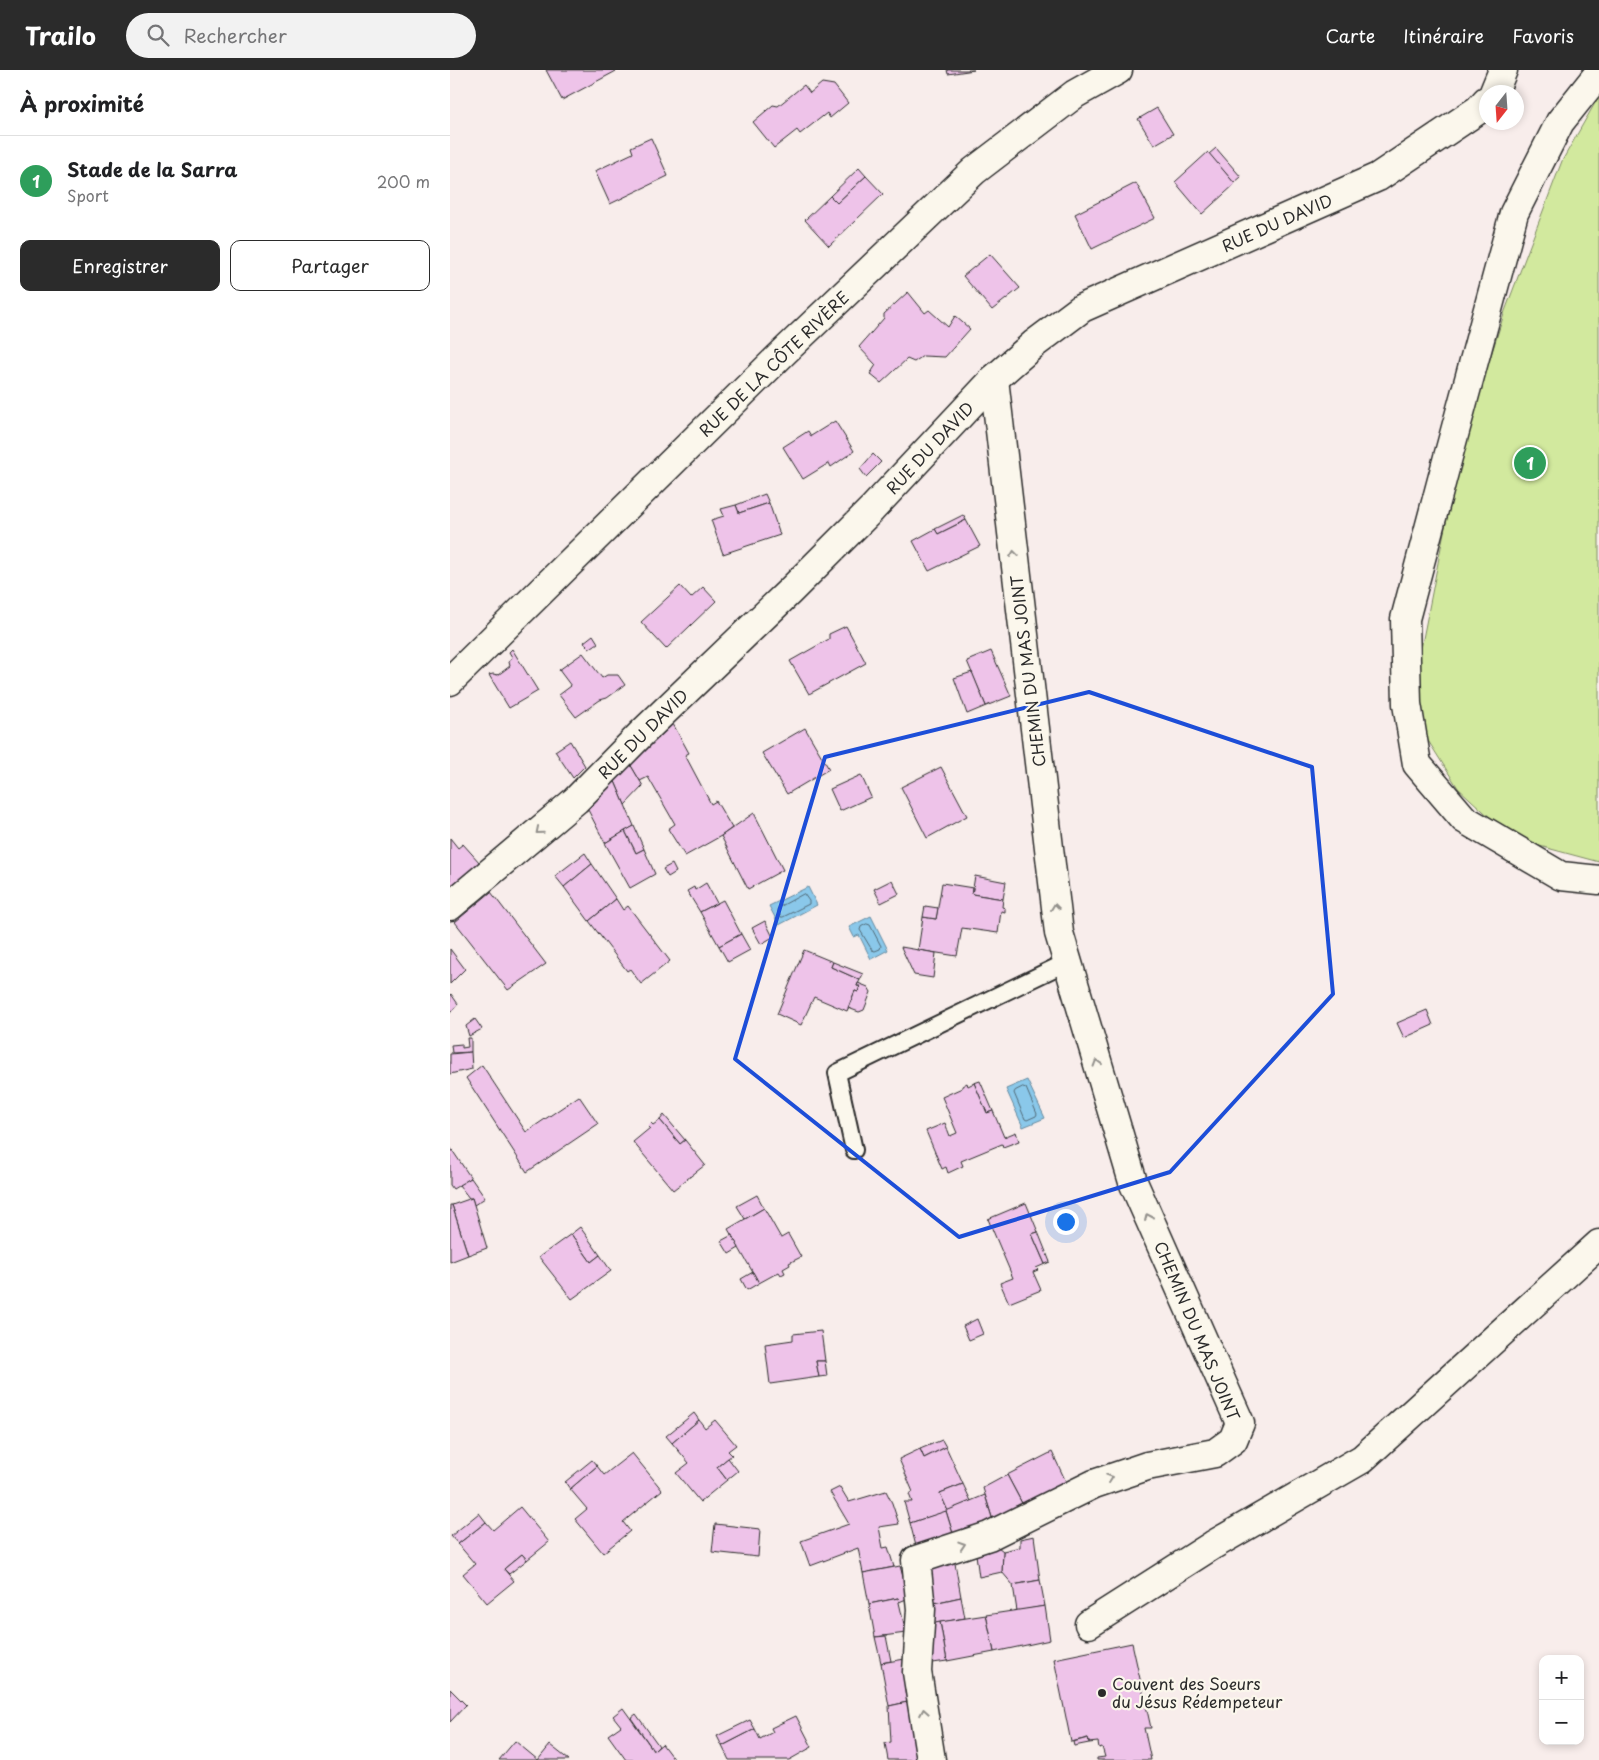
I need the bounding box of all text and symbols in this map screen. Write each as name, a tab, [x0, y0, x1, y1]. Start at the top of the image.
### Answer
search box	[126, 13, 476, 58]
text: Trailo	[25, 17, 96, 53]
icon: search	[144, 21, 172, 49]
text: Rechercher	[184, 21, 287, 49]
text: Carte	[1325, 22, 1375, 49]
text: Itinéraire	[1403, 22, 1484, 49]
text: Favoris	[1512, 22, 1574, 49]
north arrow	[1479, 85, 1524, 130]
text: À proximité	[20, 87, 144, 119]
text: Stade de la Sarra	[67, 155, 237, 183]
text: 1	[32, 169, 40, 193]
text: 200 m	[377, 169, 430, 193]
text: Sport	[67, 183, 109, 207]
street label: RUE DU DAVID	[1217, 187, 1336, 257]
button: Enregistrer	[20, 240, 220, 291]
button: Partager	[230, 240, 430, 291]
street label: RUE DE LA CÔTE RIVÈRE	[693, 285, 854, 442]
street label: RUE DU DAVID	[880, 396, 979, 499]
pin: 1	[1514, 444, 1546, 482]
one-way arrow	[1009, 550, 1020, 558]
street label: CHEMIN DU MAS JOINT	[1003, 574, 1051, 768]
street label: RUE DU DAVID	[592, 683, 693, 784]
one-way arrow	[536, 825, 545, 834]
one-way arrow	[1050, 902, 1061, 910]
one-way arrow	[1093, 1060, 1103, 1068]
your location	[1053, 1209, 1079, 1235]
one-way arrow	[1144, 1213, 1155, 1222]
street label: CHEMIN DU MAS JOINT	[1149, 1237, 1247, 1424]
one-way arrow	[1106, 1474, 1114, 1484]
one-way arrow	[958, 1541, 966, 1551]
map controls	[1539, 1655, 1584, 1745]
button: +	[1539, 1655, 1584, 1700]
place label: Couvent des Soeurs du Jésus Rédempeteur	[1112, 1671, 1283, 1713]
marker: Couvent des Soeurs du Jésus Rédempeteur	[1096, 1687, 1108, 1699]
button: −	[1539, 1700, 1584, 1745]
one-way arrow	[919, 1707, 929, 1716]

